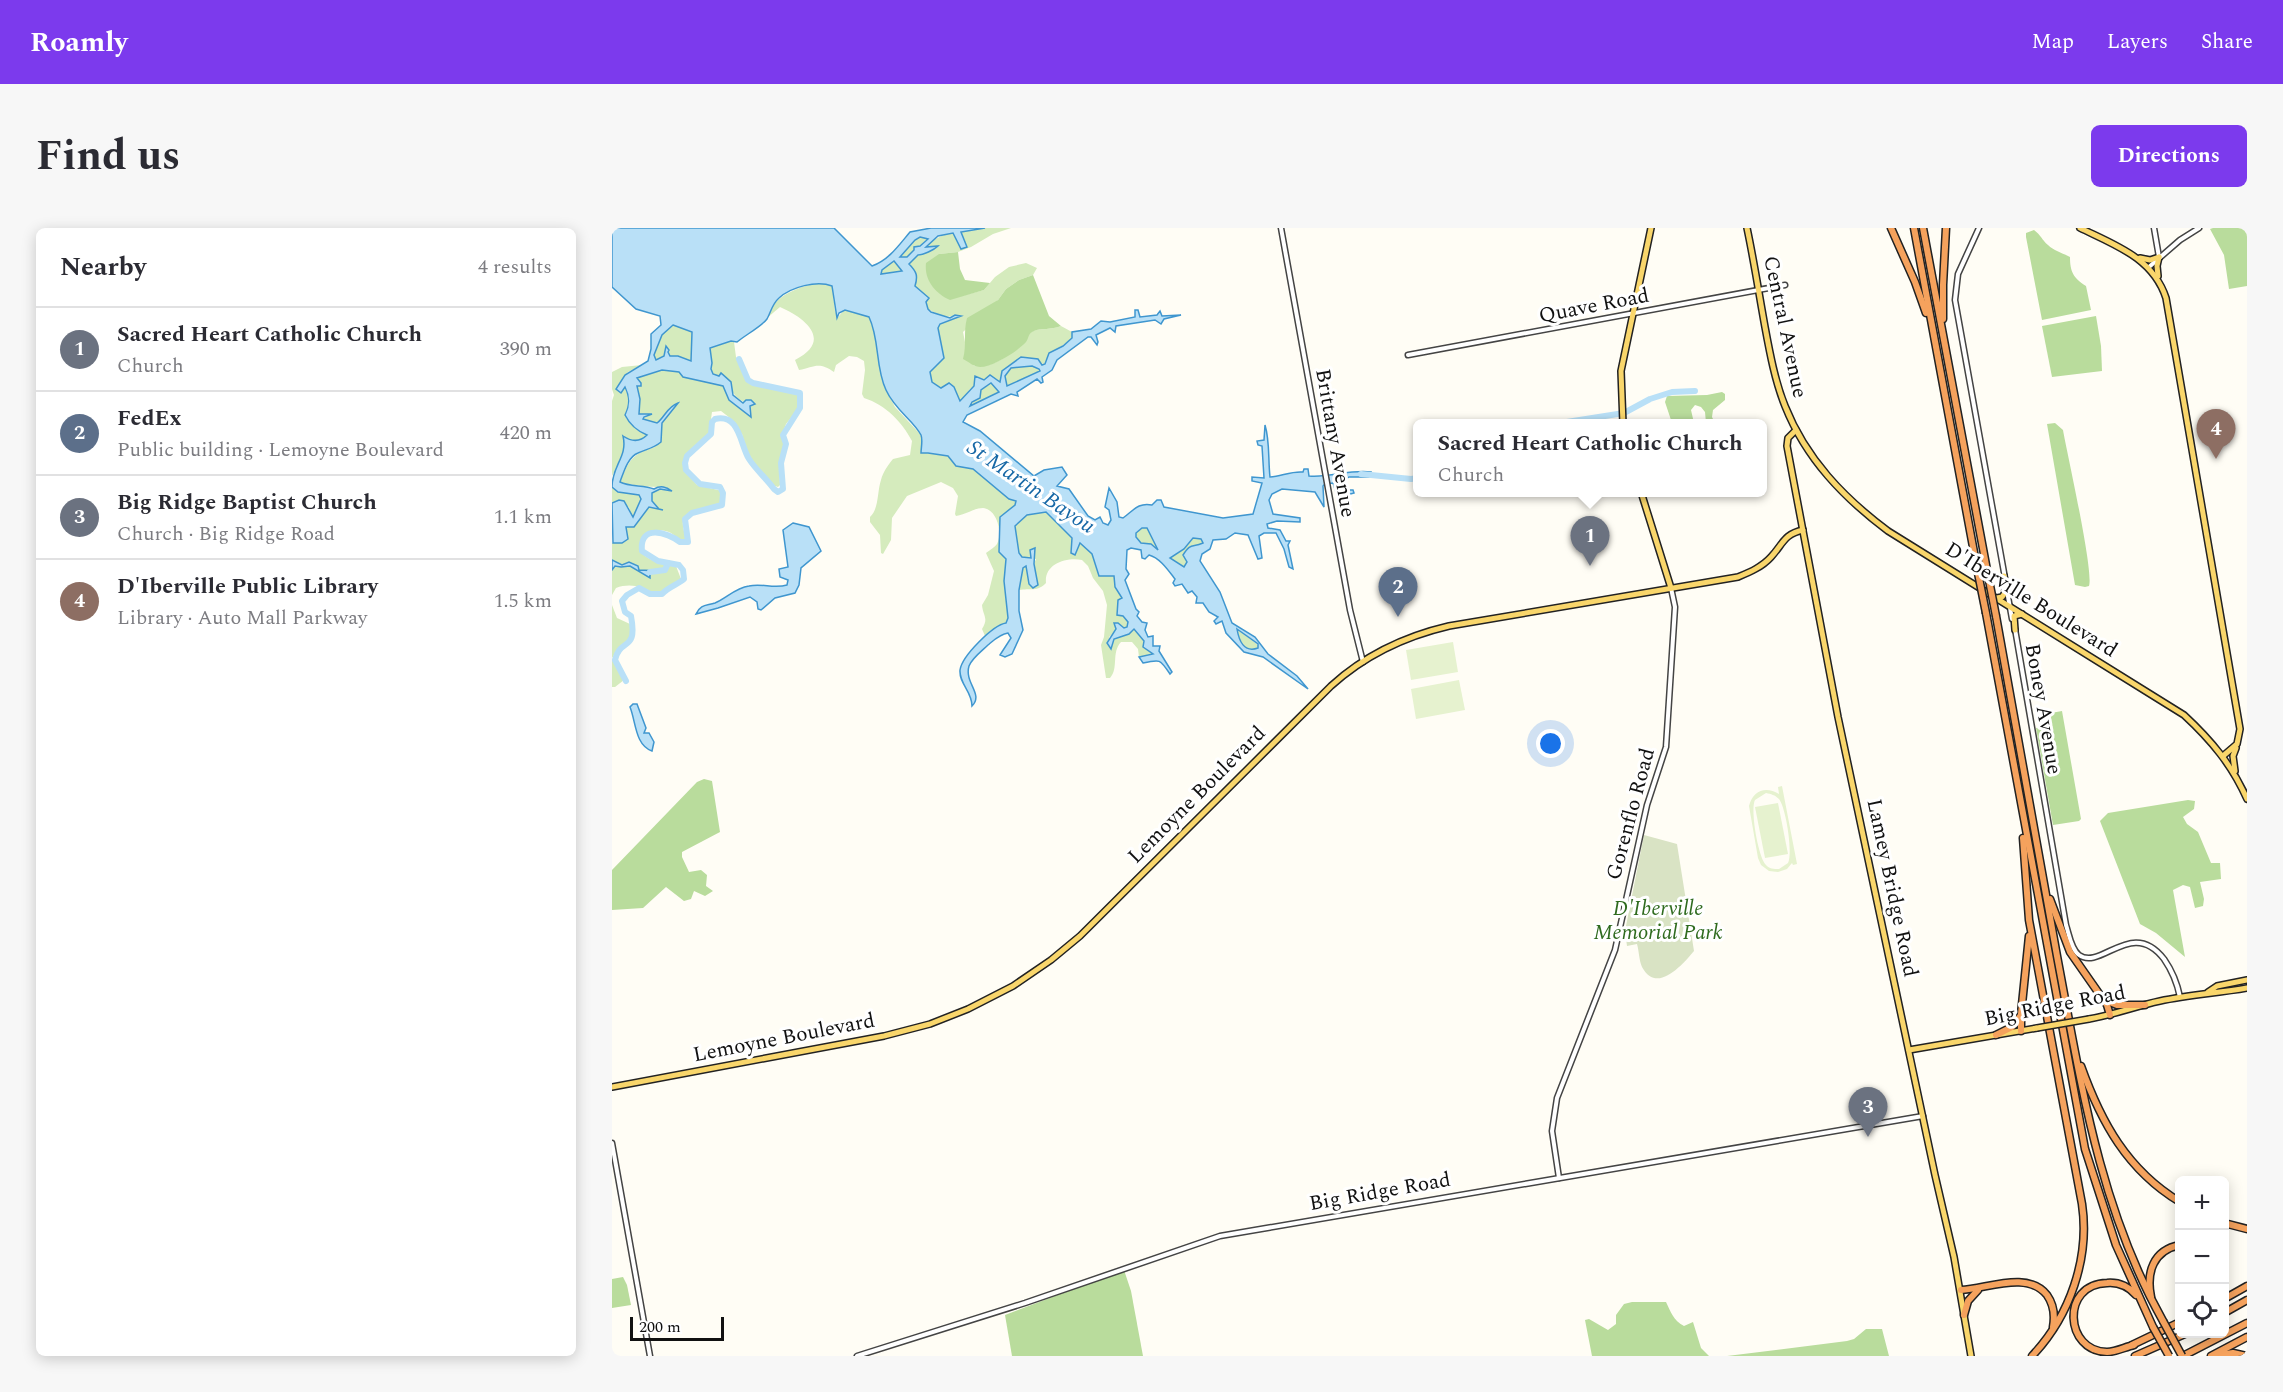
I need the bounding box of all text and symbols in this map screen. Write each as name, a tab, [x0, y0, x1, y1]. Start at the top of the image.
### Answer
text: Roamly	[30, 21, 128, 64]
text: Map	[2032, 26, 2074, 58]
text: Layers	[2107, 26, 2168, 58]
text: Share	[2201, 26, 2253, 58]
text: Find us	[36, 125, 180, 188]
button: Directions	[2091, 125, 2247, 187]
text: Nearby	[60, 247, 146, 287]
text: 4 results	[478, 252, 552, 282]
street label: Central Avenue	[1754, 253, 1816, 401]
street label: Quave Road	[1536, 280, 1652, 332]
text: Sacred Heart Catholic Church	[117, 318, 422, 351]
text: 1	[74, 334, 85, 364]
text: 390 m	[500, 334, 552, 364]
text: Church	[117, 351, 184, 381]
street label: Brittany Avenue	[1306, 366, 1364, 520]
text: FedEx	[117, 402, 182, 435]
pin: 4	[2196, 410, 2236, 459]
text: 2	[74, 418, 85, 448]
text: 420 m	[500, 418, 552, 448]
popup	[1413, 419, 1767, 497]
text: Sacred Heart Catholic Church	[1437, 427, 1743, 460]
water label: St Martin Bayou	[960, 432, 1102, 543]
text: Public building · Lemoyne Boulevard	[117, 435, 444, 465]
text: Church	[1437, 460, 1504, 490]
text: Big Ridge Baptist Church	[117, 486, 377, 519]
text: 3	[74, 502, 85, 532]
text: 1.1 km	[494, 502, 552, 532]
pin: 1	[1570, 516, 1610, 566]
text: Church · Big Ridge Road	[117, 519, 335, 549]
street label: D'Iberville Boulevard	[1938, 534, 2124, 666]
pin: 2	[1378, 568, 1418, 617]
text: D'Iberville Public Library	[117, 570, 378, 603]
text: 4	[74, 586, 85, 616]
text: 1.5 km	[494, 586, 552, 616]
text: Library · Auto Mall Parkway	[117, 603, 367, 633]
street label: Boney Avenue	[2016, 641, 2070, 777]
street label: Lemoyne Boulevard	[1120, 718, 1274, 872]
your location	[1536, 729, 1565, 758]
street label: Gorenflo Road	[1598, 744, 1664, 884]
street label: Lamey Bridge Road	[1857, 796, 1927, 980]
park label: D'Iberville Memorial Park	[1593, 893, 1723, 949]
street label: Big Ridge Road	[1982, 977, 2128, 1035]
street label: Lemoyne Boulevard	[690, 1005, 878, 1071]
pin: 3	[1848, 1088, 1888, 1137]
street label: Big Ridge Road	[1307, 1164, 1453, 1220]
map controls	[2175, 1176, 2229, 1338]
button: +	[2175, 1176, 2229, 1230]
button: −	[2175, 1230, 2229, 1284]
button: locate	[2175, 1284, 2229, 1338]
scale bar	[630, 1314, 724, 1342]
text: 200 m	[639, 1315, 681, 1339]

